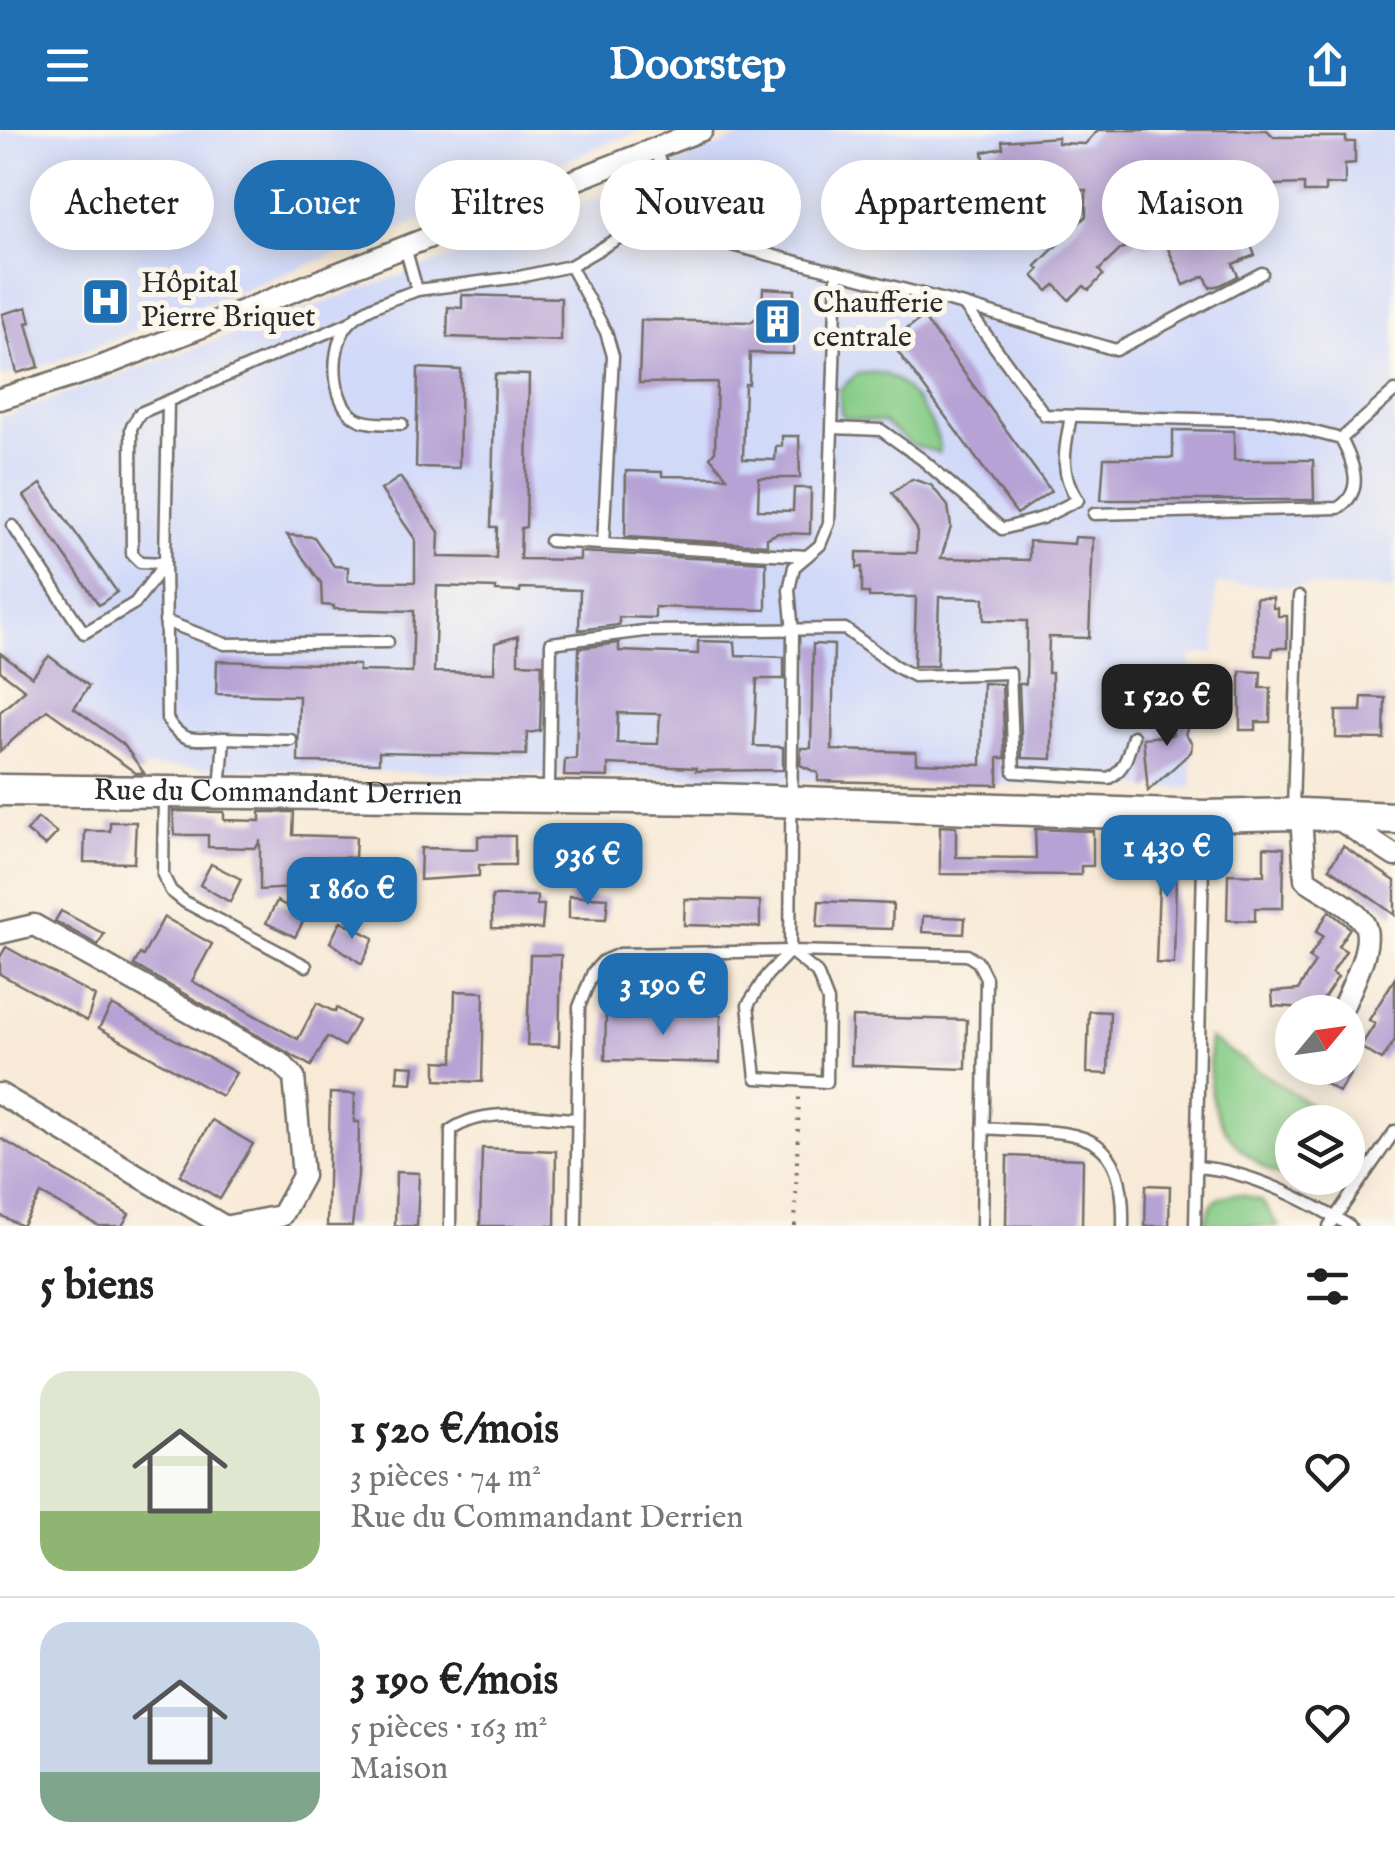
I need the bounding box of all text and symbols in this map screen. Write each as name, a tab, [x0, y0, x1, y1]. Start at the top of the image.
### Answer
text: Doorstep	[609, 37, 786, 94]
icon: menu	[40, 38, 95, 93]
icon: share	[1300, 38, 1355, 93]
chip: Acheter	[30, 160, 214, 250]
chip: Louer	[234, 160, 395, 250]
chip: Filtres	[415, 160, 580, 250]
chip: Nouveau	[600, 160, 801, 250]
chip: Appartement	[821, 160, 1082, 250]
chip: Maison	[1102, 160, 1279, 250]
place label: Hôpital Pierre Briquet	[141, 265, 316, 337]
hospital icon: Hôpital Pierre Briquet	[80, 275, 132, 327]
place label: Chaufferie centrale	[813, 285, 943, 357]
building icon: Chaufferie centrale	[752, 295, 804, 347]
pin: 1 520 €	[1075, 664, 1259, 749]
text: 1 520 €	[1124, 676, 1210, 717]
street label: Rue du Commandant Derrien	[93, 772, 463, 815]
pin: 1 430 €	[1075, 815, 1259, 900]
pin: 936 €	[518, 823, 658, 908]
text: 1 430 €	[1123, 827, 1211, 868]
text: 936 €	[555, 835, 621, 876]
pin: 1 860 €	[260, 857, 444, 942]
text: 1 860 €	[309, 869, 395, 910]
pin: 3 190 €	[571, 953, 755, 1038]
text: 3 190 €	[620, 965, 706, 1006]
north arrow	[1275, 995, 1365, 1085]
map controls	[1275, 995, 1365, 1195]
button: layers	[1275, 1105, 1365, 1195]
icon: filters	[1300, 1259, 1355, 1314]
text: 5 biens	[40, 1260, 154, 1313]
text: 1 520 €/mois	[350, 1404, 559, 1457]
icon: home	[120, 1411, 240, 1531]
icon: heart	[1300, 1444, 1355, 1499]
text: 3 pièces · 74 m²	[350, 1457, 541, 1498]
text: Rue du Commandant Derrien	[350, 1498, 743, 1539]
text: 3 190 €/mois	[350, 1655, 558, 1708]
icon: home	[120, 1662, 240, 1782]
icon: heart	[1300, 1695, 1355, 1750]
text: 5 pièces · 163 m²	[350, 1708, 548, 1749]
text: Maison	[350, 1749, 448, 1790]

